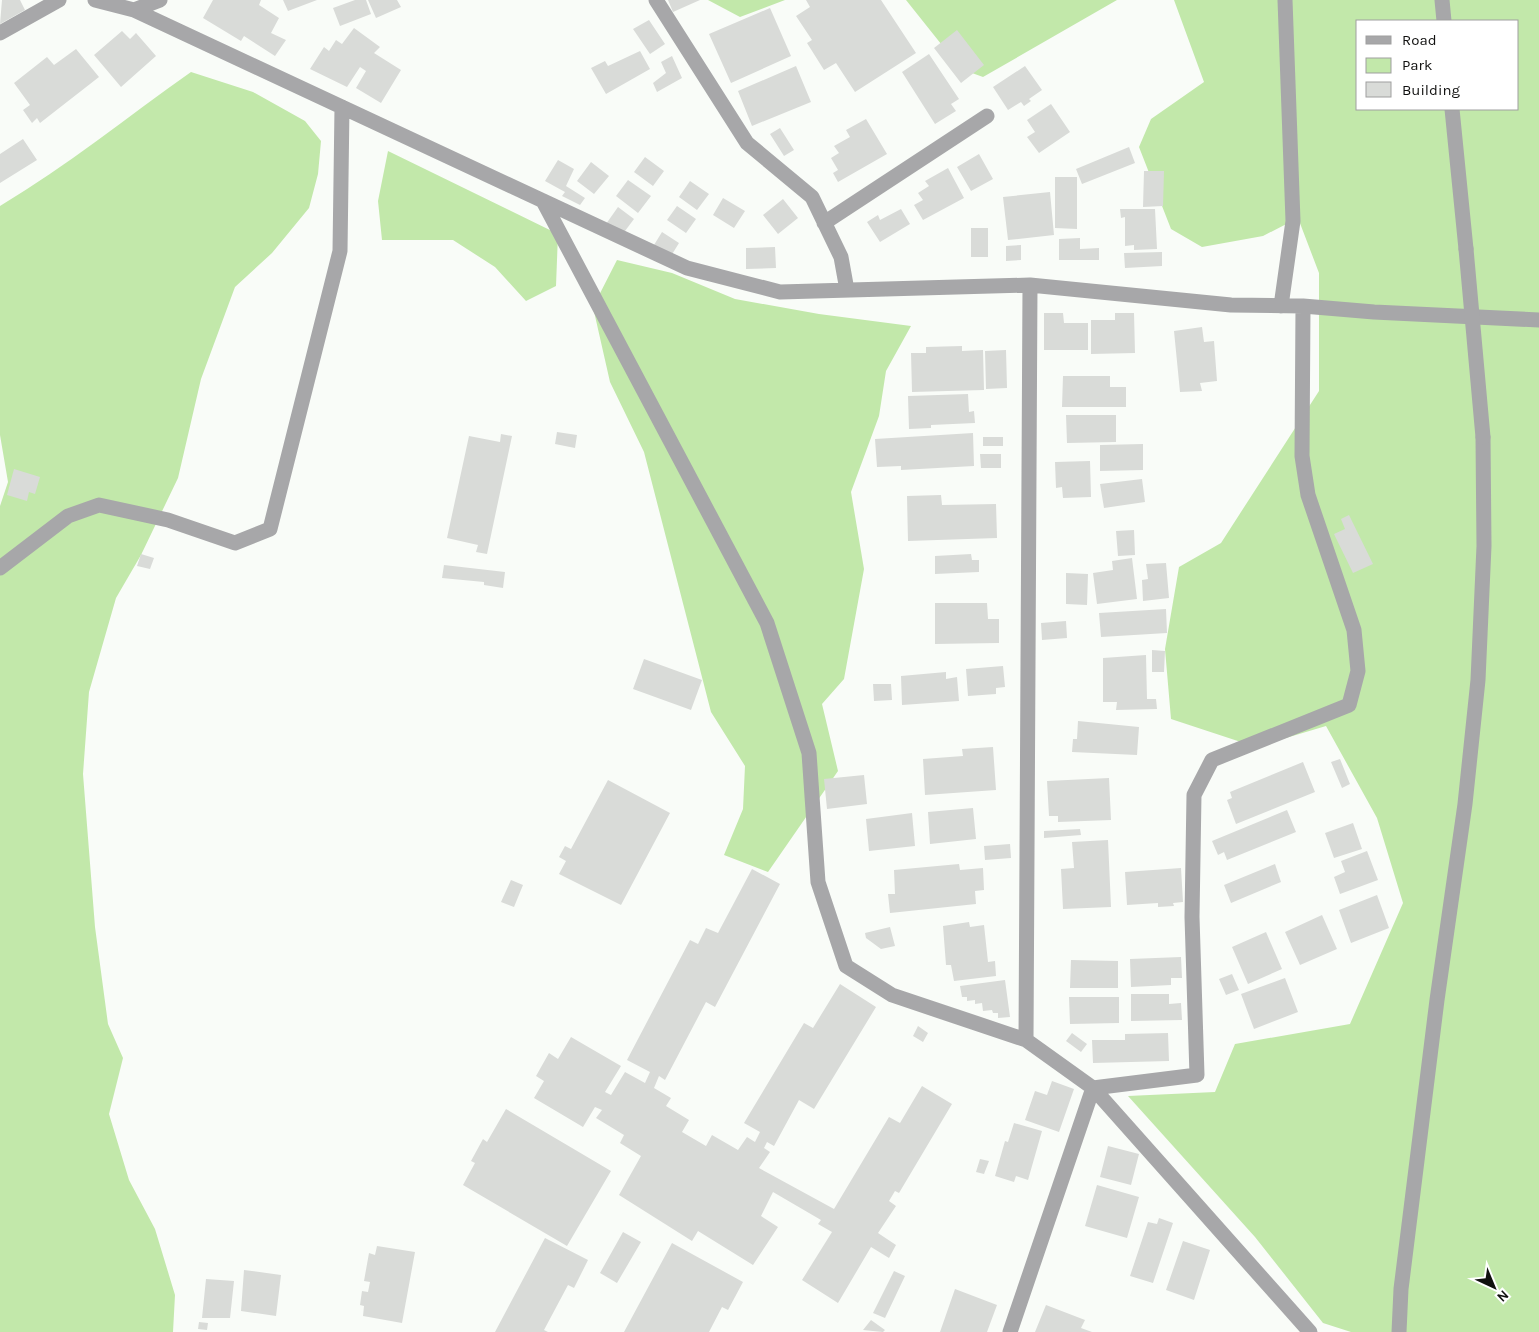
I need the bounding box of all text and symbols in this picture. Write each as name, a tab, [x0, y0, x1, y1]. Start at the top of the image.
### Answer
legend	[1356, 20, 1519, 110]
text: Road	[1402, 31, 1437, 49]
text: Park	[1402, 56, 1432, 74]
text: Building	[1402, 81, 1460, 99]
north arrow	[1469, 1262, 1519, 1312]
text: N	[1493, 1286, 1512, 1306]

